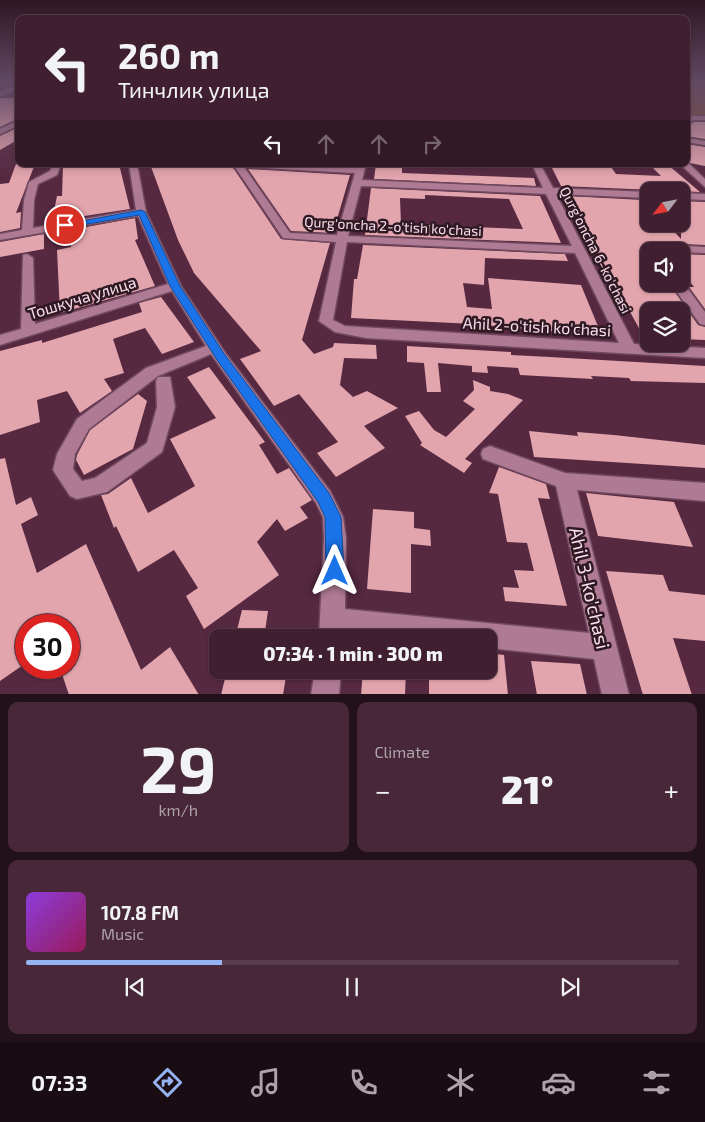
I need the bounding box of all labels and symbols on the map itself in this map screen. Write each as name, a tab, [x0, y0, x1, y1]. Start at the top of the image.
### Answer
north arrow	[640, 182, 690, 232]
street label: Qurg'oncha 6-ko'chasi	[557, 184, 635, 316]
pin	[44, 204, 86, 246]
street label: Qurg'oncha 2-o'tish ko'chasi	[304, 213, 482, 239]
street label: Тошкуча улица	[26, 272, 139, 323]
street label: Ahil 2-o'tish ko'chasi	[462, 313, 612, 339]
street label: Ahil 3-ko'chasi	[565, 525, 615, 651]
position arrow	[308, 544, 360, 596]
speed limit sign: 30	[15, 614, 80, 679]

